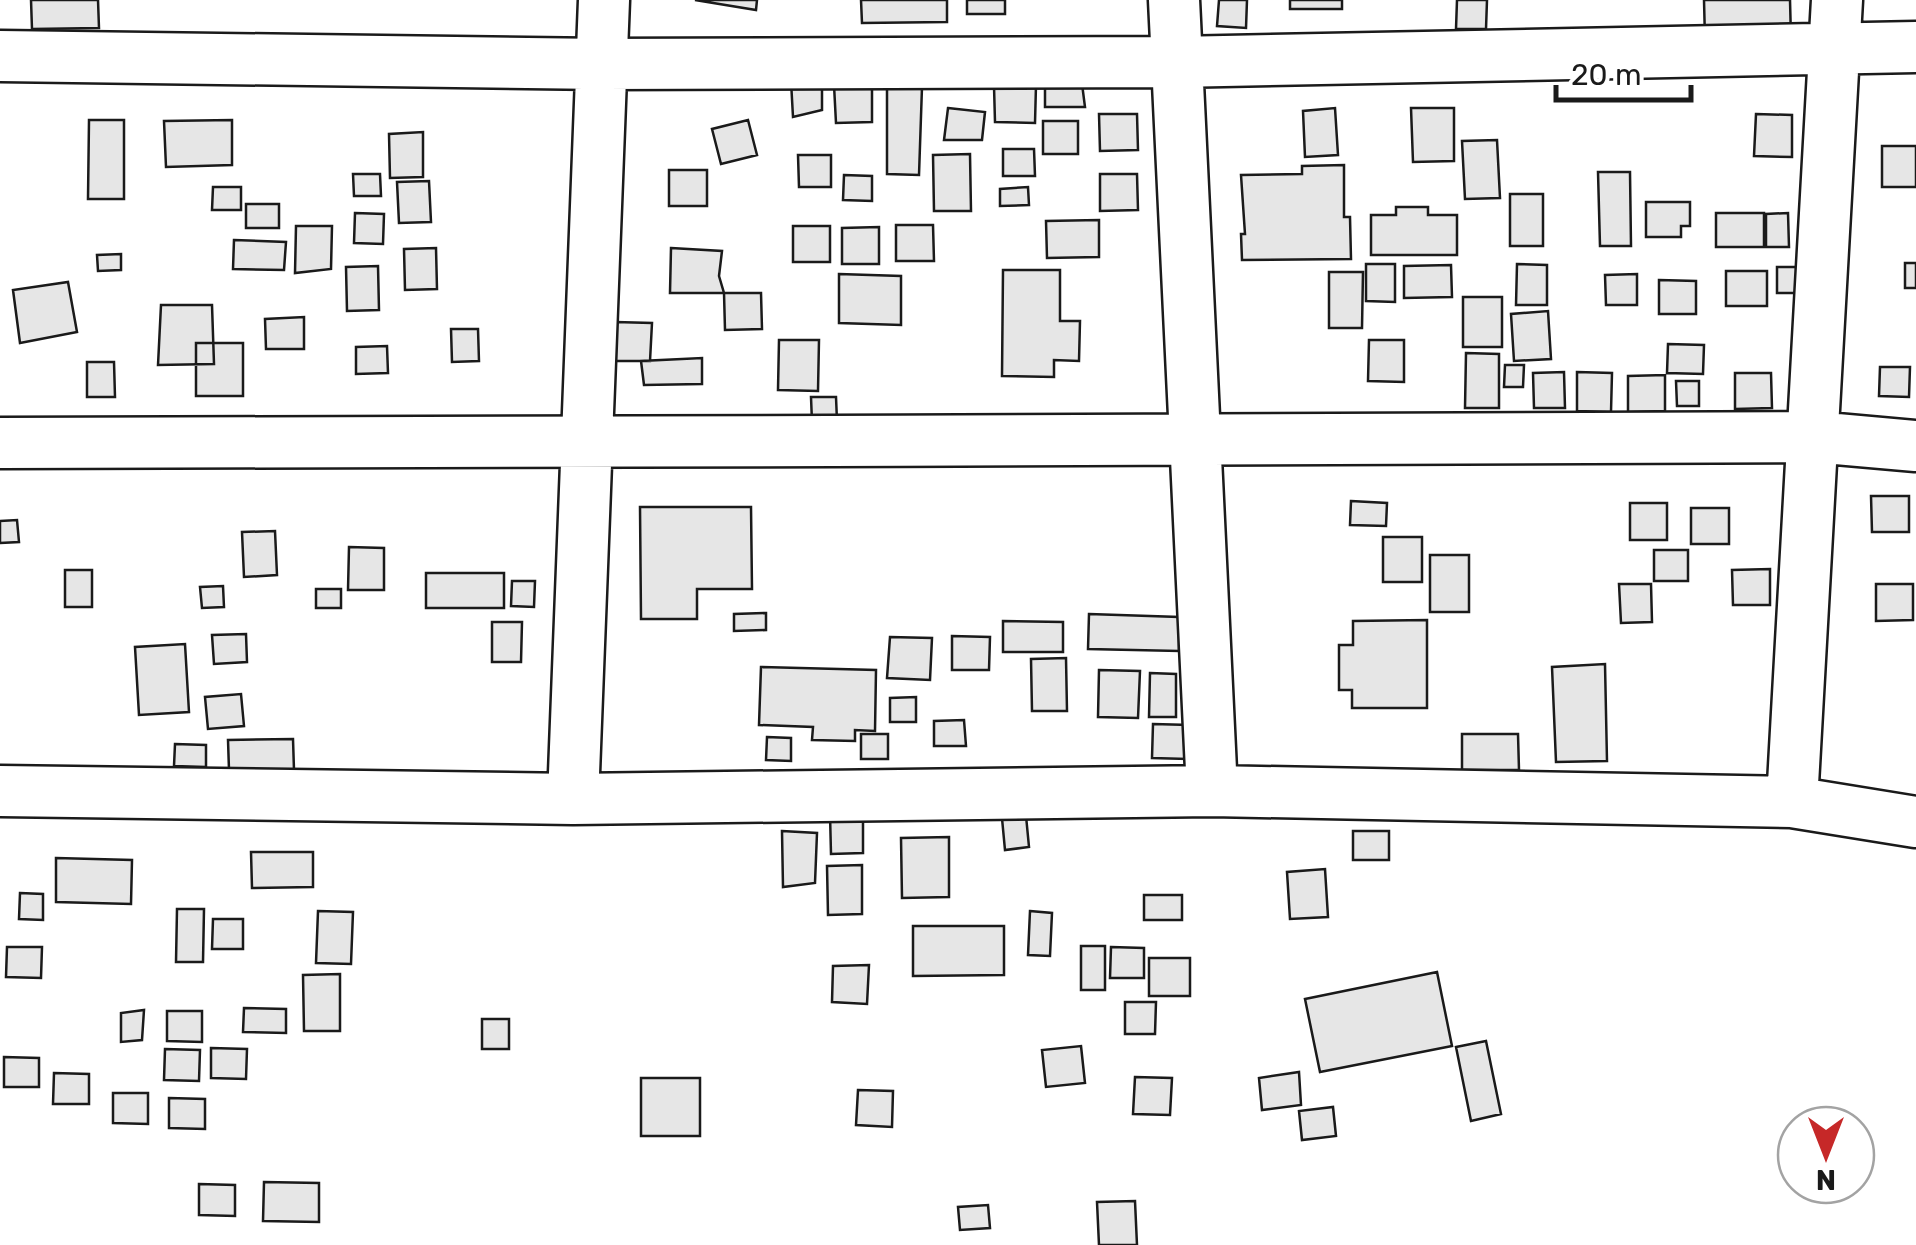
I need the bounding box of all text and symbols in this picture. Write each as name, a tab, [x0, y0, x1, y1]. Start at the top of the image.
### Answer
scale bar	[1556, 40, 1691, 102]
text: 20 m	[1571, 57, 1642, 93]
north arrow	[1776, 1105, 1876, 1205]
text: N	[1816, 1163, 1836, 1196]

